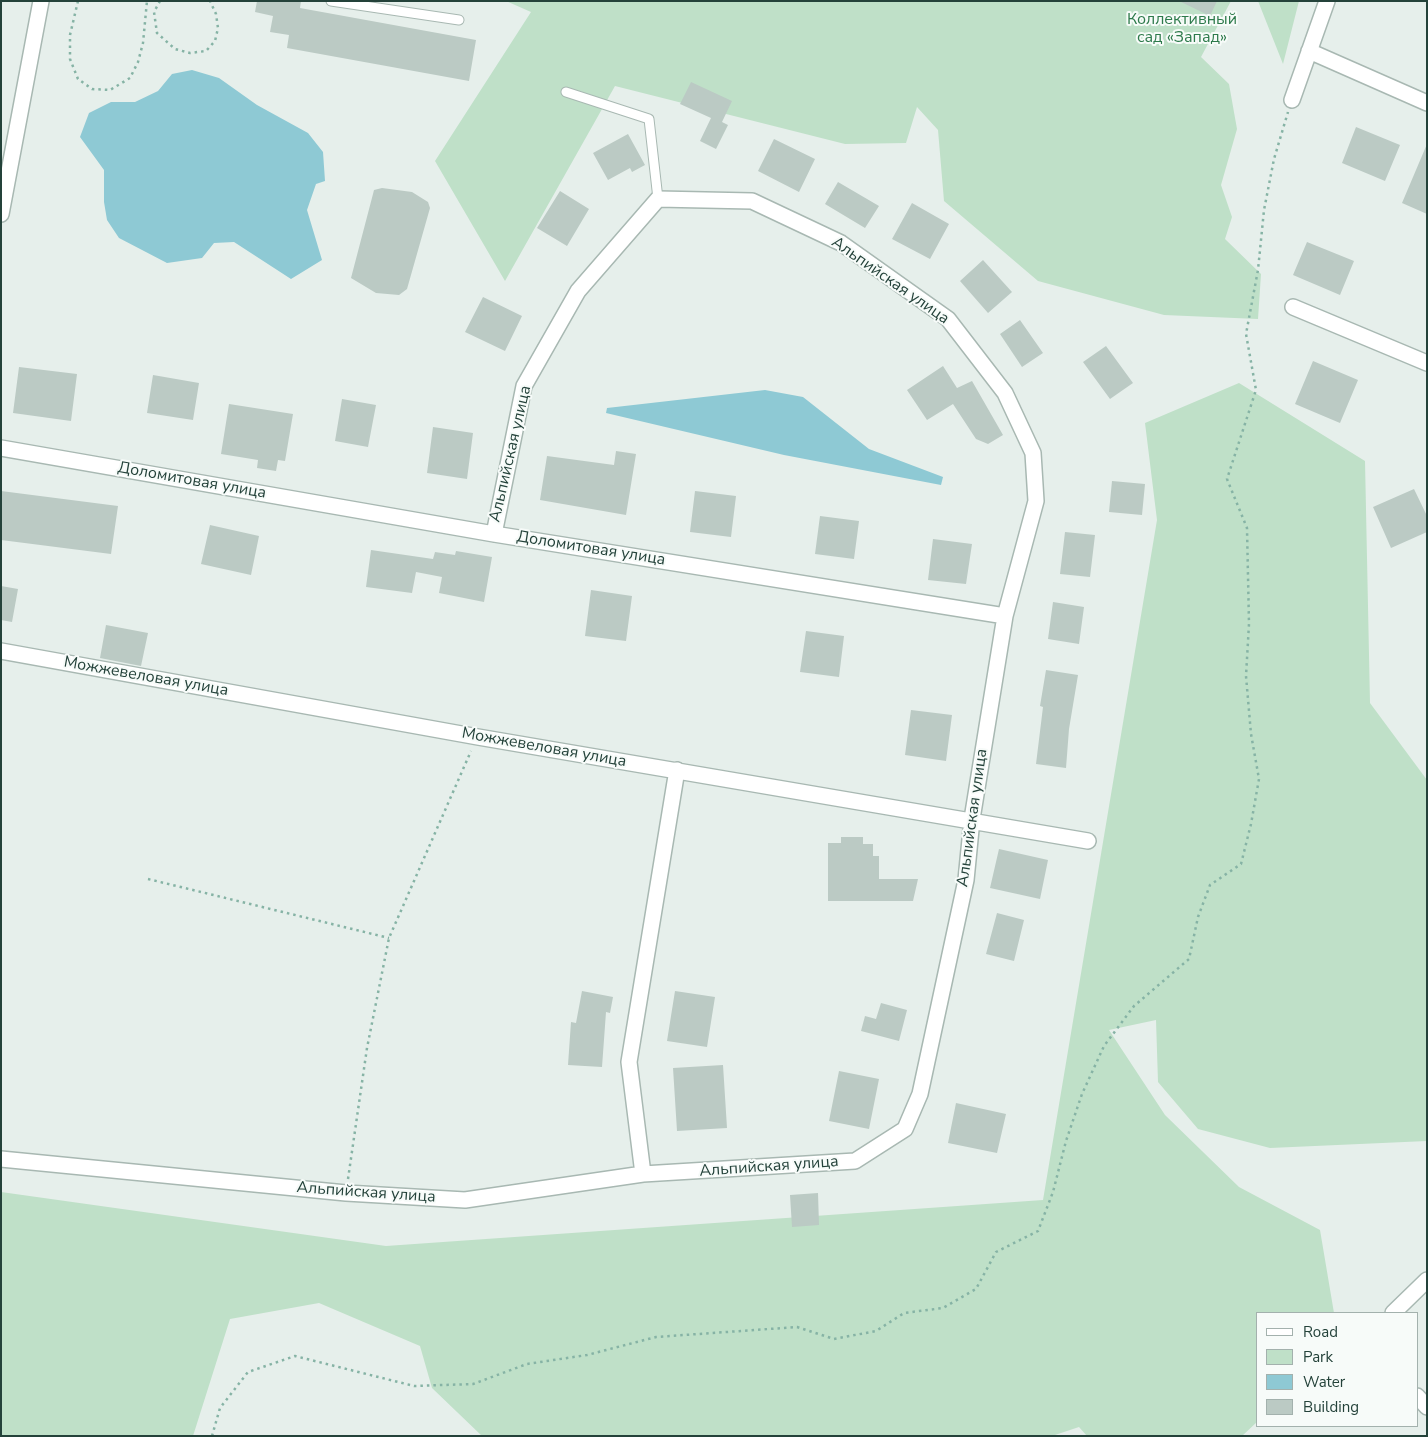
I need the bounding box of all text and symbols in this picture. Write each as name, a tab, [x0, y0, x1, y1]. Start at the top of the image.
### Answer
park label: Коллективный сад «Запад»	[1127, 10, 1237, 48]
street label: Альпийская улица	[827, 233, 953, 329]
street label: Альпийская улица	[486, 384, 536, 524]
street label: Доломитовая улица	[116, 458, 268, 504]
street label: Доломитовая улица	[515, 528, 667, 570]
street label: Можжевеловая улица	[62, 653, 230, 701]
street label: Можжевеловая улица	[460, 724, 628, 772]
street label: Альпийская улица	[954, 748, 992, 888]
street label: Альпийская улица	[699, 1153, 839, 1181]
street label: Альпийская улица	[296, 1179, 436, 1207]
legend	[1256, 1312, 1418, 1427]
text: Road	[1303, 1322, 1338, 1342]
text: Park	[1303, 1347, 1333, 1367]
text: Water	[1303, 1372, 1345, 1392]
text: Building	[1303, 1397, 1359, 1417]

